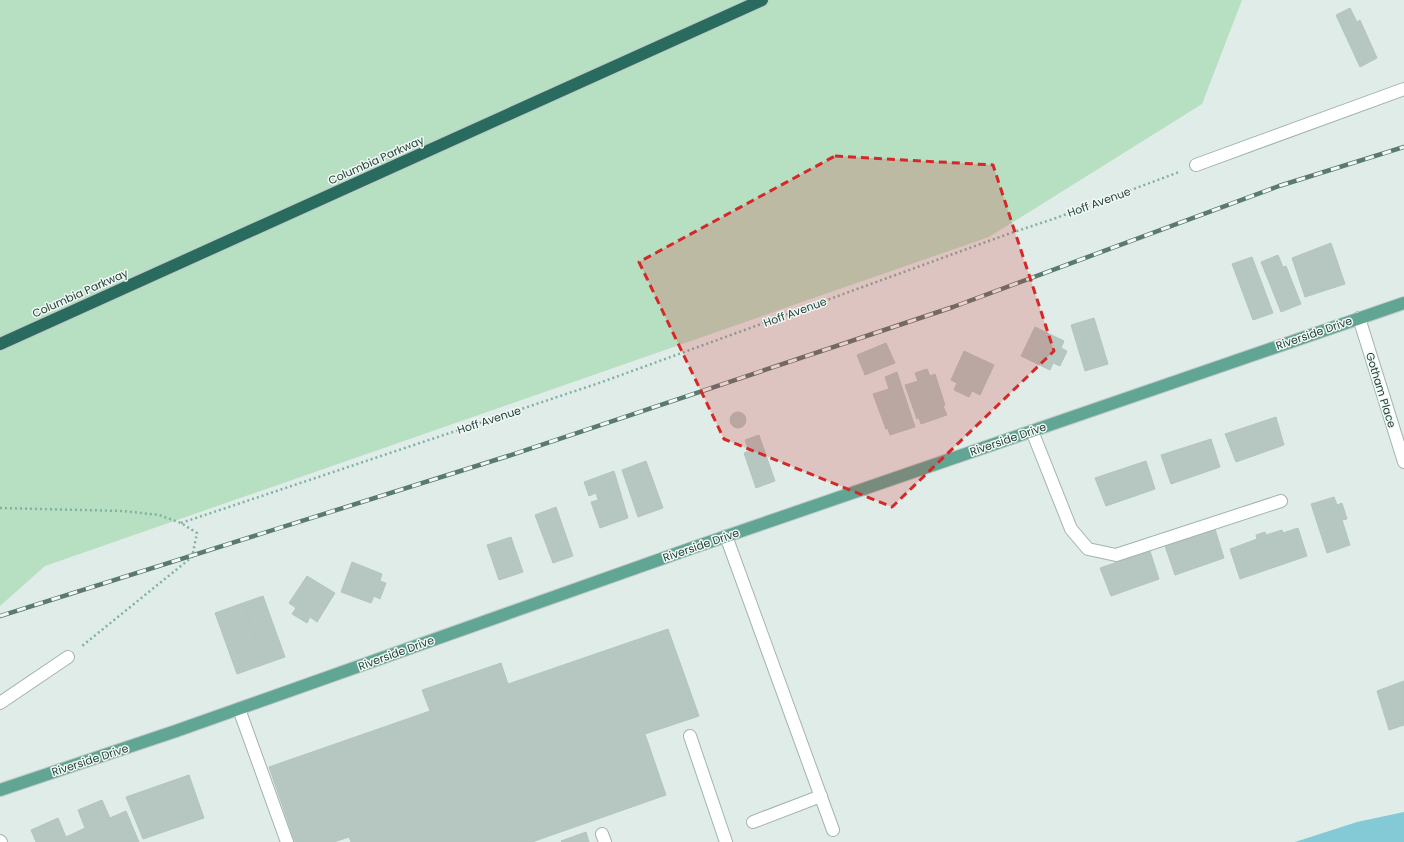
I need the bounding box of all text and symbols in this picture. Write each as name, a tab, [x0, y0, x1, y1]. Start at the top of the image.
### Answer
street label: Columbia Parkway	[326, 131, 427, 188]
street label: Hoff Avenue	[1065, 183, 1133, 221]
street label: Columbia Parkway	[30, 264, 131, 321]
street label: Hoff Avenue	[761, 293, 829, 331]
street label: Riverside Drive	[1274, 312, 1354, 354]
street label: Gotham Place	[1362, 350, 1400, 430]
street label: Hoff Avenue	[455, 402, 523, 438]
street label: Riverside Drive	[968, 418, 1048, 460]
street label: Riverside Drive	[661, 524, 741, 566]
street label: Riverside Drive	[356, 632, 436, 674]
street label: Riverside Drive	[50, 740, 131, 780]

